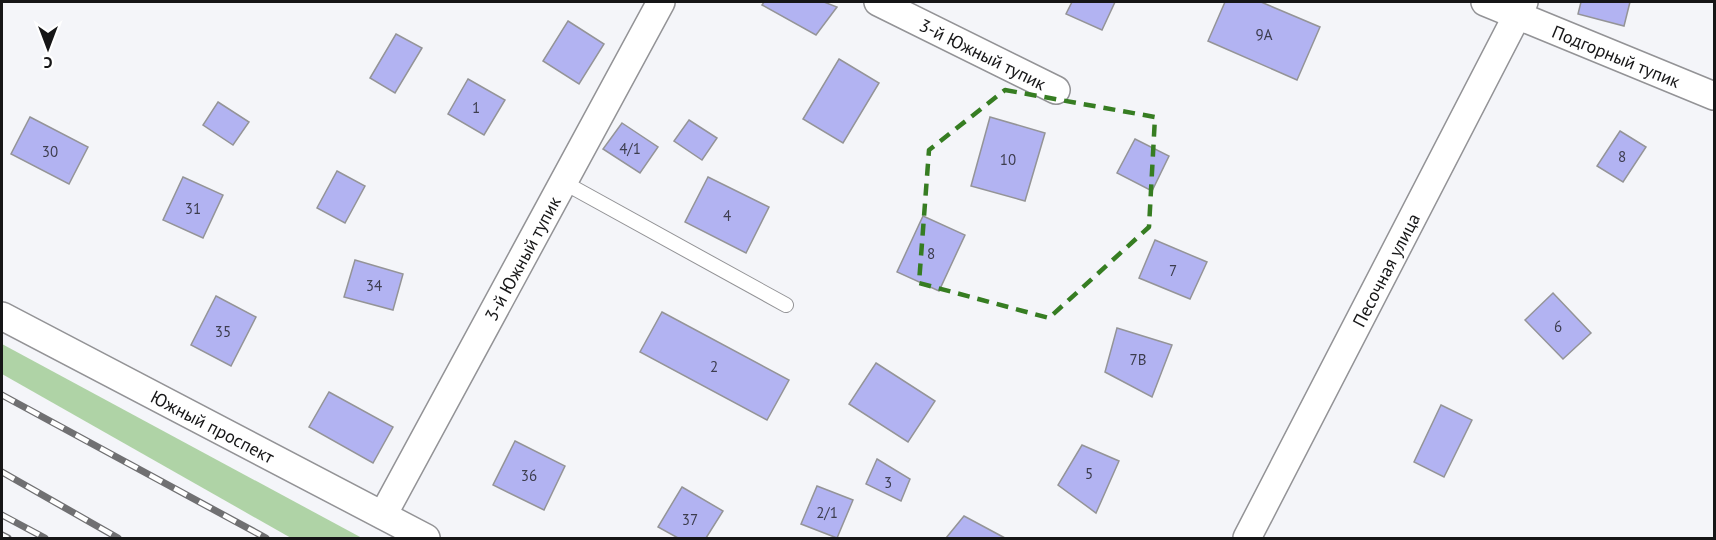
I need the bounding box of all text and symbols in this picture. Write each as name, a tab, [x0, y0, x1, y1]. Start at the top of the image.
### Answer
street label: 3-й Южный тупик	[916, 13, 1050, 95]
north arrow	[18, 18, 78, 78]
street label: Подгорный тупик	[1549, 19, 1684, 93]
house number: 9А	[1256, 25, 1273, 44]
text: С	[43, 53, 52, 73]
house number: 1	[472, 98, 480, 117]
house number: 4/1	[619, 139, 641, 158]
house number: 30	[42, 142, 58, 161]
house number: 8	[1618, 147, 1626, 166]
house number: 10	[1000, 150, 1016, 169]
street label: 3-й Южный тупик	[479, 192, 565, 325]
house number: 31	[185, 199, 201, 218]
house number: 4	[723, 206, 731, 225]
street label: Песочная улица	[1347, 209, 1425, 330]
house number: 8	[927, 244, 935, 263]
house number: 7	[1169, 261, 1177, 280]
house number: 34	[366, 276, 382, 295]
house number: 6	[1554, 317, 1562, 336]
house number: 35	[215, 322, 231, 341]
house number: 7В	[1130, 350, 1146, 369]
house number: 2	[710, 357, 718, 376]
street label: Южный проспект	[147, 385, 279, 469]
house number: 5	[1085, 464, 1093, 483]
house number: 36	[521, 466, 537, 485]
house number: 3	[884, 473, 892, 492]
house number: 2/1	[816, 503, 838, 522]
house number: 37	[682, 510, 698, 529]

